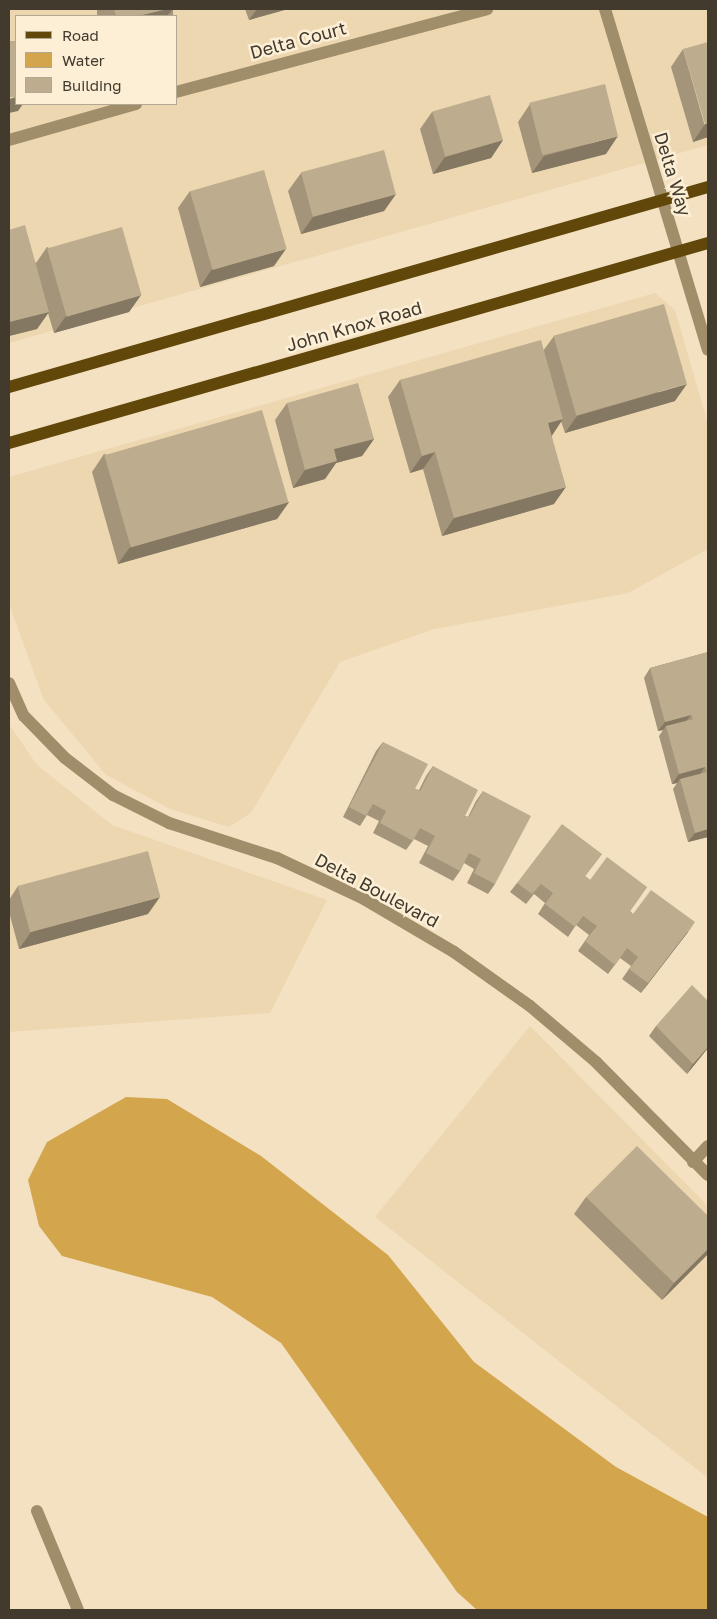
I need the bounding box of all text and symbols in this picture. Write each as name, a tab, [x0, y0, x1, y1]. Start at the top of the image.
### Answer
legend	[15, 15, 178, 105]
street label: Delta Court	[247, 17, 349, 63]
text: Road	[62, 26, 99, 44]
text: Water	[62, 51, 105, 69]
text: Building	[62, 76, 122, 94]
street label: Delta Way	[650, 129, 696, 219]
street label: John Knox Road	[284, 296, 424, 356]
street label: Delta Boulevard	[311, 848, 443, 932]

